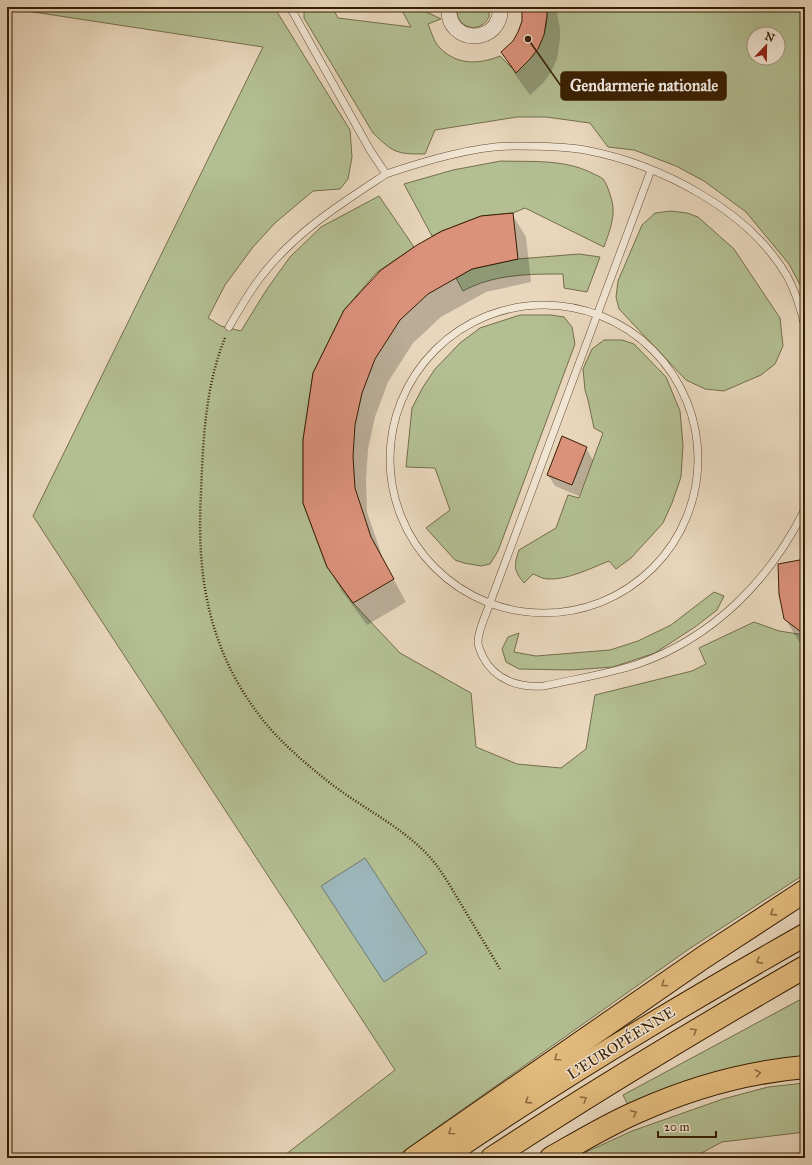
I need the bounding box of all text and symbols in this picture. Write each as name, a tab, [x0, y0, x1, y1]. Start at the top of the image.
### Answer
north arrow	[746, 26, 786, 66]
text: N	[763, 29, 777, 45]
callout: Gendarmerie nationale	[561, 72, 726, 100]
text: Gendarmerie nationale	[570, 76, 718, 95]
one-way arrow	[770, 908, 777, 915]
one-way arrow	[756, 957, 763, 964]
one-way arrow	[661, 979, 668, 987]
street label: L'EUROPÉENNE	[563, 1002, 678, 1083]
one-way arrow	[690, 1029, 697, 1036]
one-way arrow	[555, 1053, 562, 1060]
one-way arrow	[755, 1070, 761, 1078]
one-way arrow	[525, 1096, 532, 1104]
one-way arrow	[579, 1097, 586, 1104]
one-way arrow	[630, 1110, 638, 1118]
scale bar	[658, 1113, 716, 1139]
text: 20 m	[664, 1120, 690, 1134]
one-way arrow	[448, 1127, 455, 1134]

